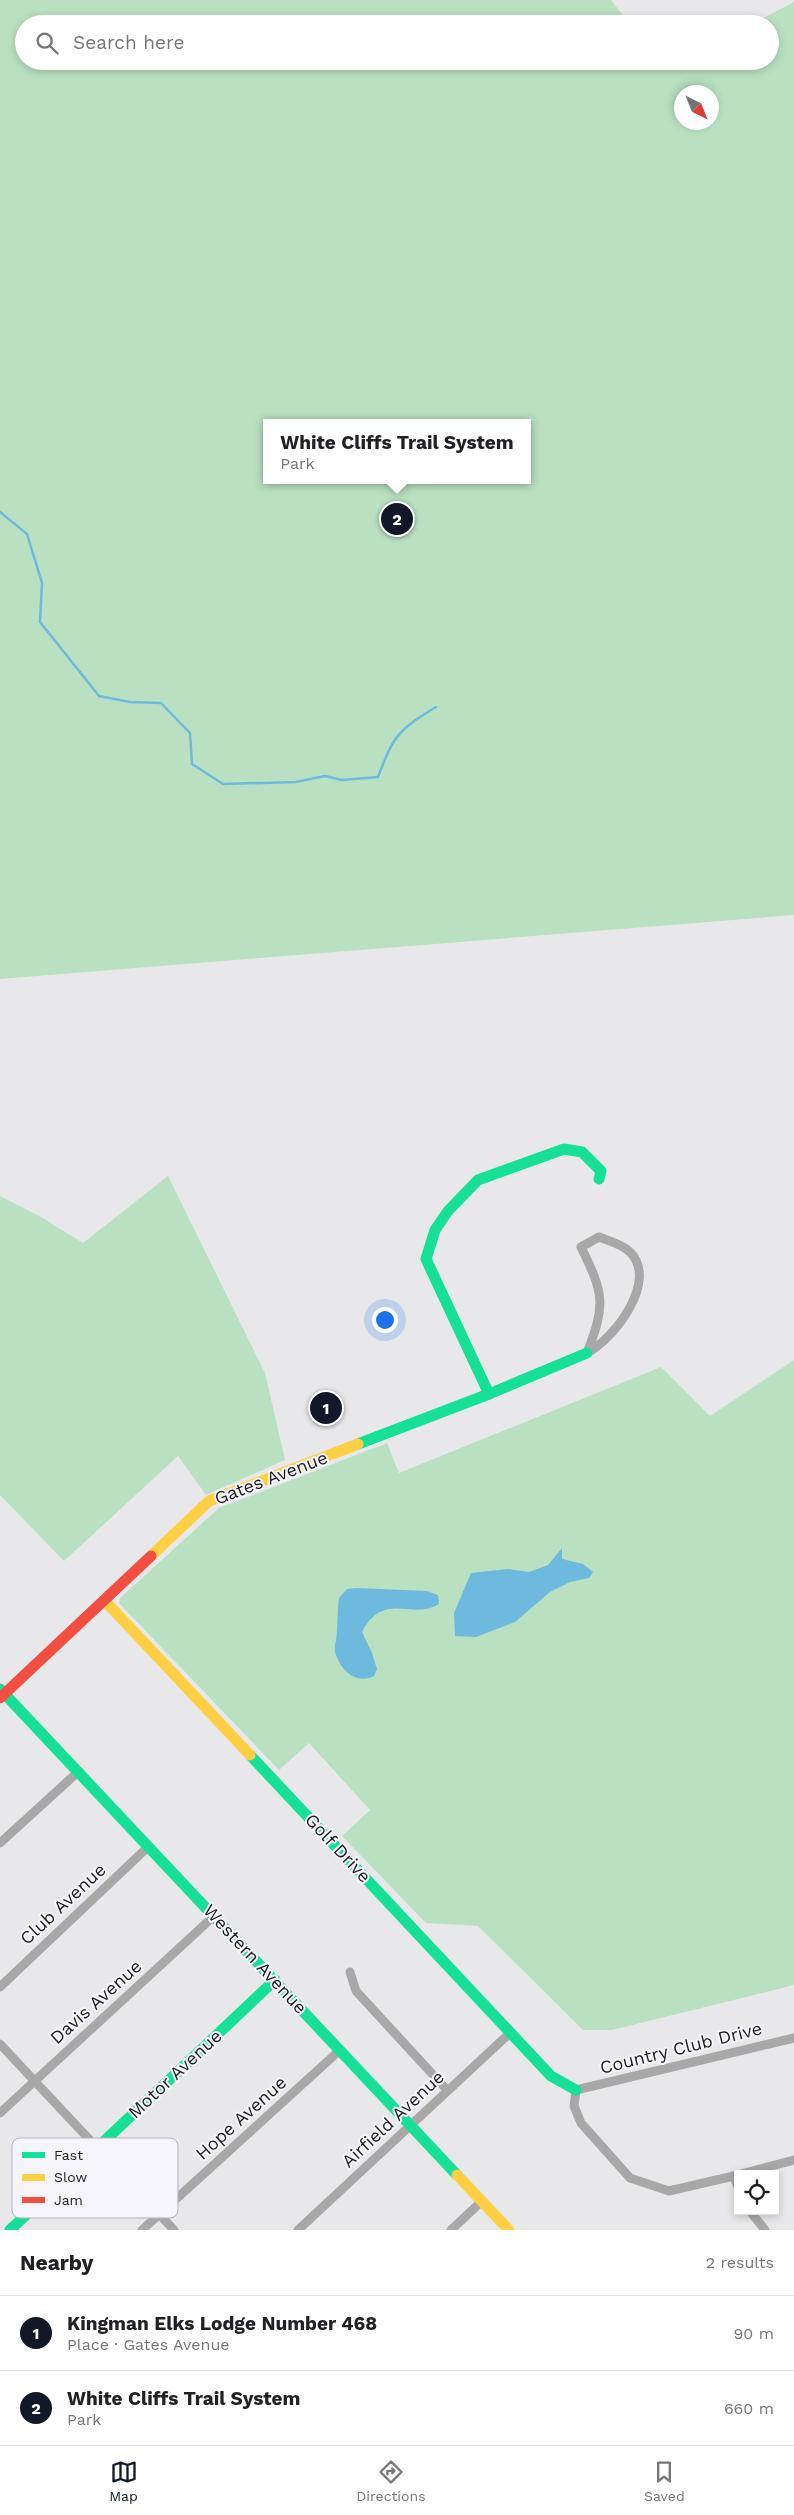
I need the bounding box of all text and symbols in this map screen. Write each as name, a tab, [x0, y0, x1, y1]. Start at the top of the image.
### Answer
search box	[15, 15, 779, 70]
icon: search	[33, 29, 61, 57]
text: Search here	[73, 31, 184, 54]
north arrow	[674, 85, 719, 130]
popup	[263, 419, 531, 484]
text: White Cliffs Trail System	[280, 431, 514, 454]
text: Park	[280, 454, 315, 473]
pin: 2	[381, 500, 413, 538]
your location	[372, 1307, 398, 1333]
pin: 1	[310, 1389, 342, 1427]
street label: Gates Avenue	[211, 1446, 330, 1509]
street label: Golf Drive	[301, 1809, 376, 1886]
street label: Club Avenue	[16, 1859, 110, 1949]
street label: Western Avenue	[199, 1900, 311, 2018]
street label: Davis Avenue	[46, 1955, 146, 2048]
street label: Country Club Drive	[598, 2017, 764, 2078]
street label: Motor Avenue	[124, 2025, 226, 2122]
street label: Airfield Avenue	[337, 2066, 448, 2171]
street label: Hope Avenue	[191, 2071, 290, 2164]
legend	[12, 2138, 178, 2218]
text: Fast	[54, 2147, 83, 2163]
text: Slow	[54, 2169, 87, 2185]
map controls	[734, 2170, 779, 2215]
button: locate	[734, 2170, 779, 2215]
text: Jam	[54, 2192, 83, 2208]
text: Nearby	[20, 2250, 93, 2275]
text: 2 results	[706, 2253, 774, 2272]
text: Kingman Elks Lodge Number 468	[67, 2312, 377, 2335]
text: 1	[33, 2324, 39, 2343]
text: 90 m	[733, 2324, 774, 2343]
text: Place · Gates Avenue	[67, 2335, 230, 2354]
text: White Cliffs Trail System	[67, 2387, 301, 2410]
text: 2	[31, 2399, 41, 2418]
text: 660 m	[724, 2399, 774, 2418]
text: Park	[67, 2410, 101, 2429]
tab: Map	[109, 2458, 138, 2504]
tab: Directions	[356, 2458, 426, 2504]
tab: Saved	[644, 2458, 685, 2504]

